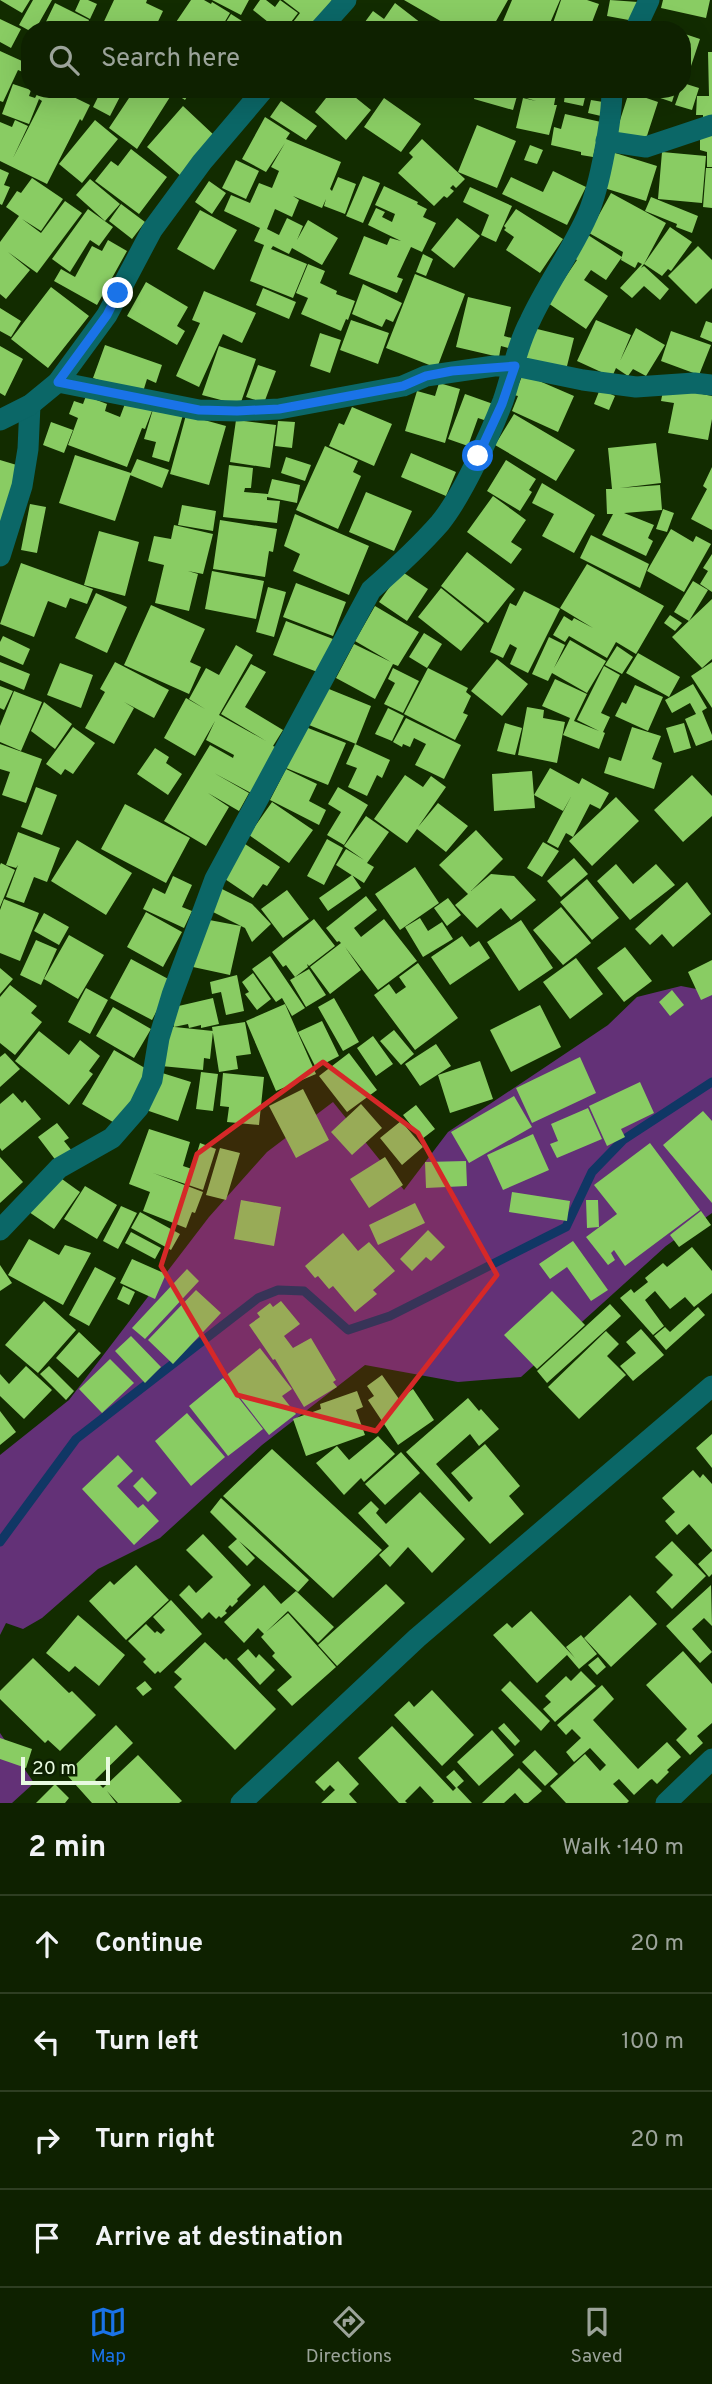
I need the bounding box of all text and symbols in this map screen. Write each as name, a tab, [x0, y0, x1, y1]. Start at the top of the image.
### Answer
search box	[21, 21, 691, 98]
icon: search	[45, 41, 83, 79]
text: Search here	[101, 43, 240, 76]
route end	[102, 277, 133, 308]
route start	[462, 440, 493, 471]
scale bar	[21, 1754, 110, 1786]
text: 20 m	[32, 1757, 76, 1781]
text: 2 min	[28, 1830, 106, 1867]
text: Walk · 140 m	[562, 1834, 684, 1863]
icon: ahead	[28, 1925, 66, 1963]
text: Continue	[95, 1928, 203, 1961]
text: 20 m	[630, 1930, 684, 1959]
icon: left	[28, 2023, 66, 2061]
text: Turn left	[95, 2026, 199, 2059]
text: 100 m	[621, 2028, 684, 2057]
icon: right	[28, 2121, 66, 2159]
text: Turn right	[95, 2124, 215, 2157]
text: 20 m	[630, 2126, 684, 2155]
icon: arrive	[28, 2219, 66, 2257]
text: Arrive at destination	[95, 2222, 343, 2255]
tab: Map	[89, 2303, 127, 2369]
tab: Directions	[306, 2303, 392, 2369]
tab: Saved	[571, 2303, 623, 2369]

